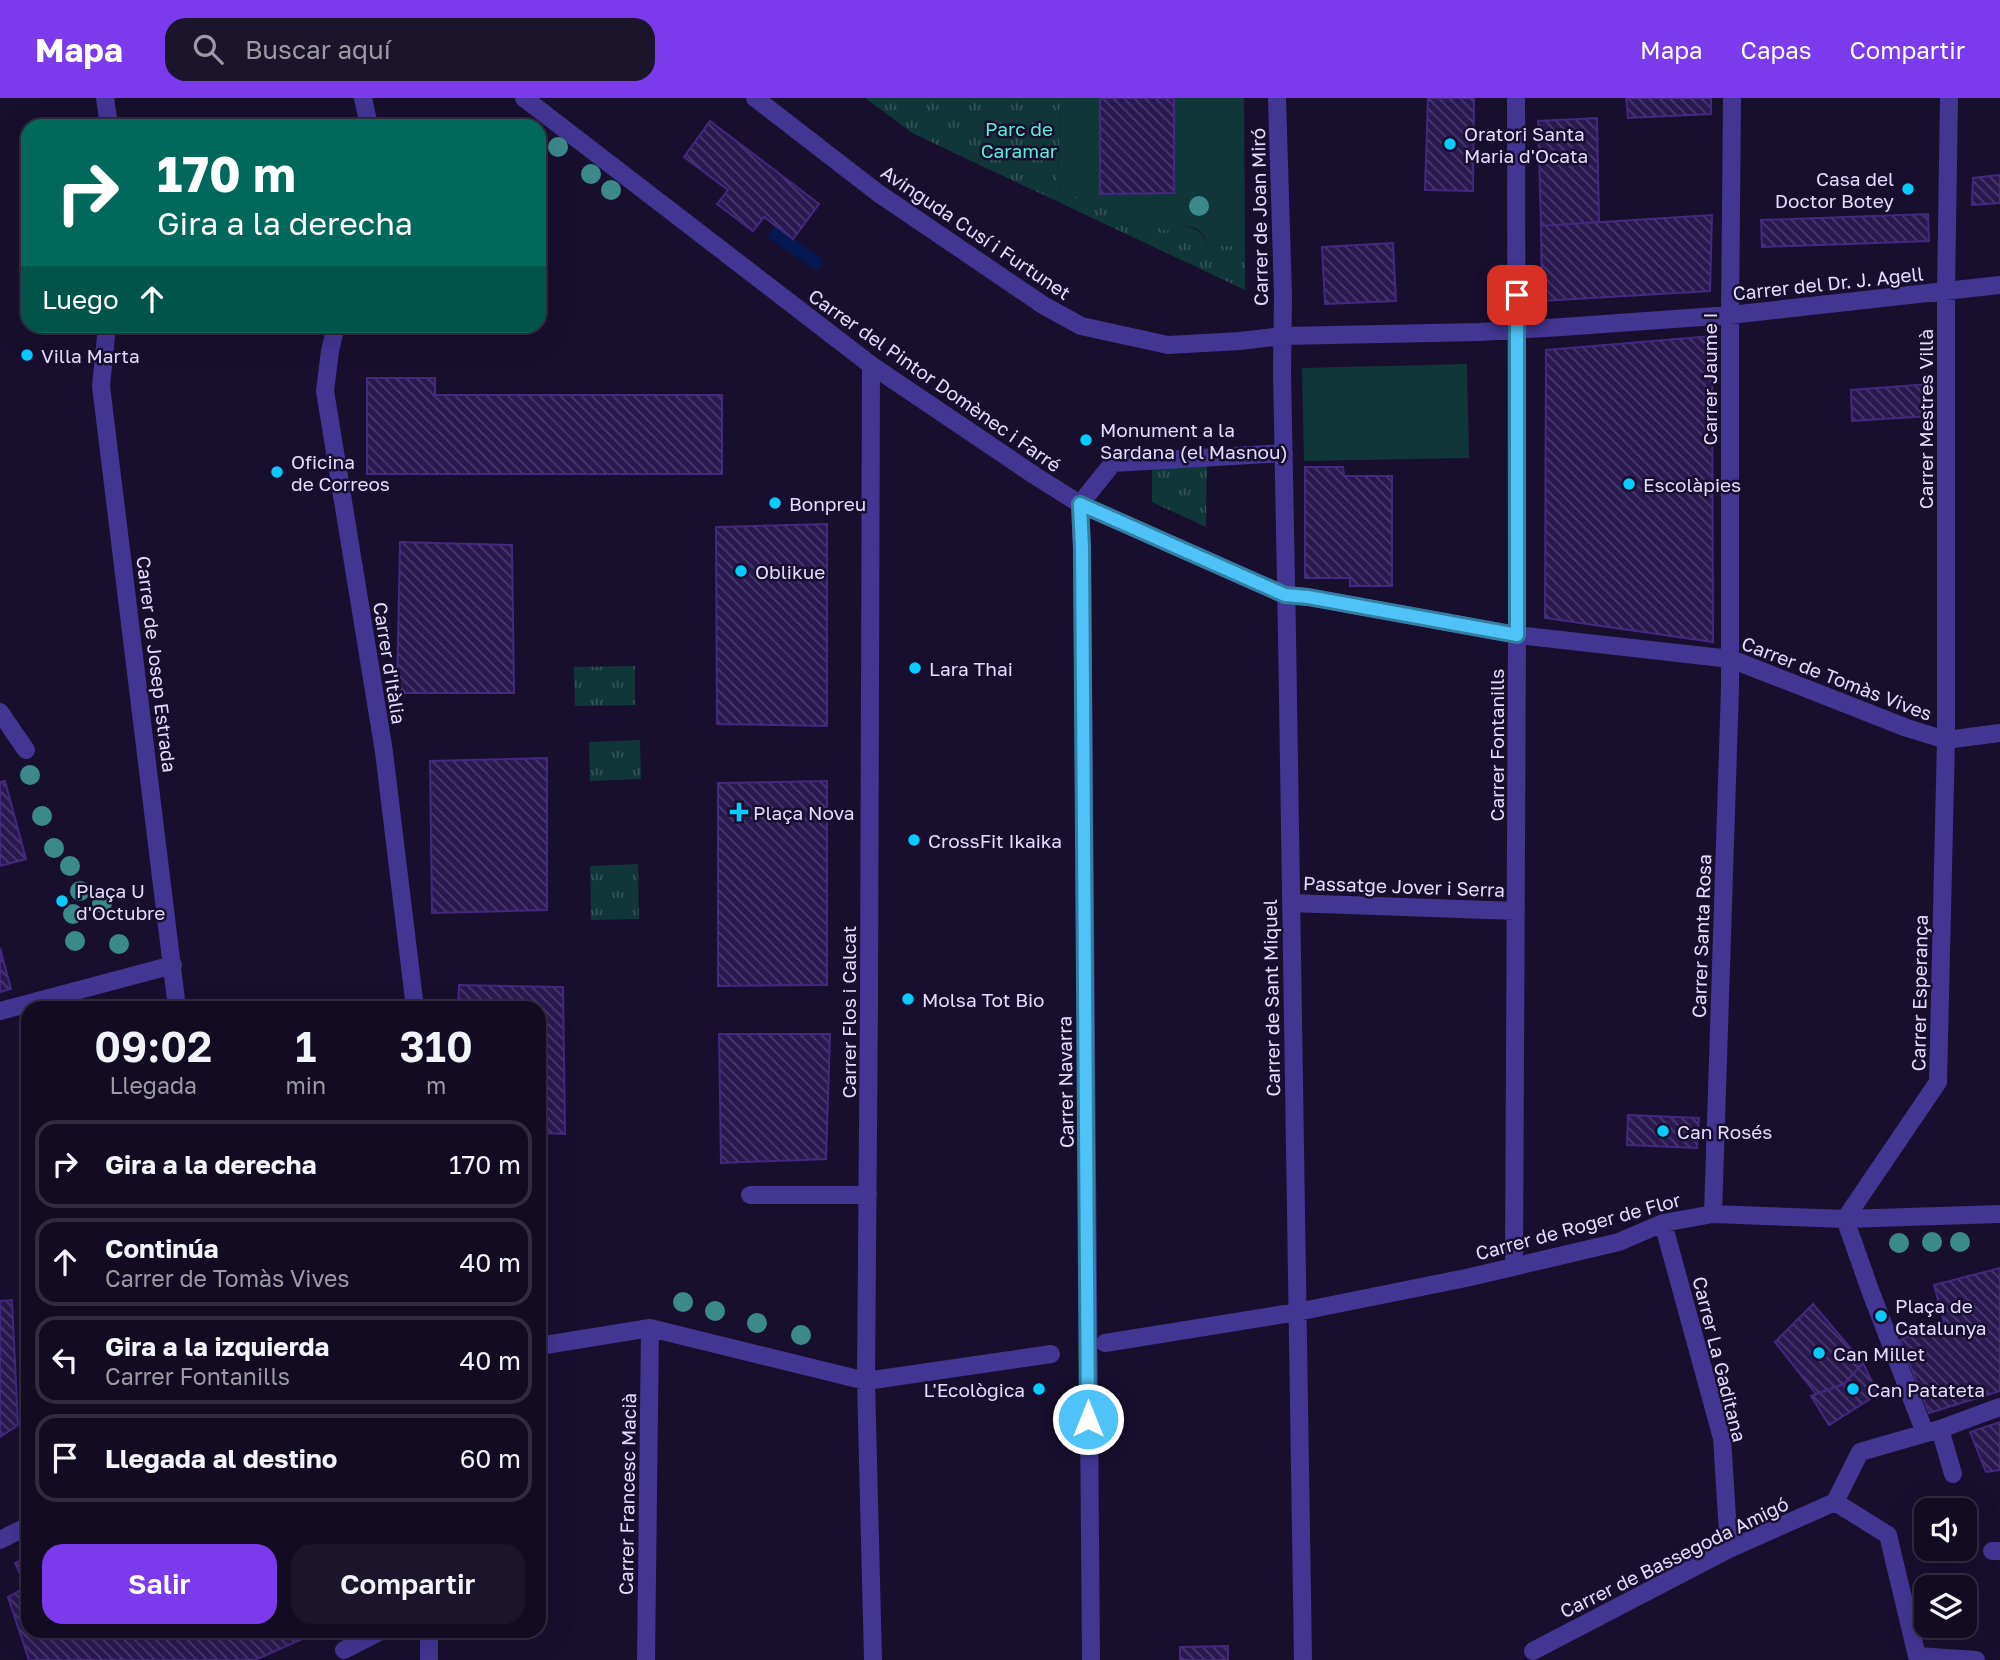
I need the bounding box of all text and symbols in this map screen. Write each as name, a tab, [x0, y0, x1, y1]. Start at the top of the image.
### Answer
search box	[165, 18, 655, 81]
text: Mapa	[35, 30, 123, 69]
icon: search	[189, 30, 227, 68]
text: Buscar aquí	[245, 34, 391, 65]
text: Mapa	[1640, 35, 1703, 64]
text: Capas	[1741, 35, 1811, 64]
text: Compartir	[1849, 35, 1965, 64]
park label: Parc de Caramar	[981, 117, 1058, 162]
place label: Oratori Santa Maria d'Ocata	[1464, 122, 1588, 167]
street label: Carrer de Joan Miró	[1246, 128, 1272, 306]
marker: Oratori Santa Maria d'Ocata	[1442, 136, 1458, 152]
text: 170 m	[157, 144, 296, 203]
icon: right	[42, 147, 133, 238]
street label: Avinguda Cusí i Furtunet	[877, 160, 1075, 304]
place label: Casa del Doctor Botey	[1775, 167, 1894, 212]
marker: Casa del Doctor Botey	[1900, 181, 1916, 197]
text: Gira a la derecha	[157, 204, 413, 242]
street label: Carrer del Dr. J. Agell	[1731, 262, 1925, 304]
pin	[1487, 265, 1547, 325]
icon: arrive	[1498, 276, 1536, 314]
icon: ahead	[133, 280, 171, 318]
text: Luego	[42, 284, 119, 315]
street label: Carrer del Pintor Domènec i Farré	[804, 284, 1066, 476]
street label: Carrer Jaume I	[1698, 313, 1721, 445]
street label: Carrer Mestres Villà	[1914, 329, 1937, 509]
place label: Villa Marta	[41, 344, 140, 367]
marker: Villa Marta	[19, 347, 35, 363]
place label: Monument a la Sardana (el Masnou)	[1100, 418, 1288, 463]
marker: Monument a la Sardana (el Masnou)	[1078, 432, 1094, 448]
place label: Oficina de Correos	[291, 450, 390, 495]
marker: Oficina de Correos	[269, 464, 285, 480]
place label: Escolàpies	[1643, 473, 1741, 496]
marker: Escolàpies	[1621, 476, 1637, 492]
place label: Bonpreu	[789, 492, 866, 515]
marker: Bonpreu	[767, 495, 783, 511]
street label: Carrer de Josep Estrada	[132, 554, 182, 774]
place label: Oblikue	[755, 560, 825, 583]
marker: Oblikue	[733, 563, 749, 579]
street label: Carrer d'Itàlia	[369, 600, 411, 726]
street label: Carrer de Tomàs Vives	[1739, 631, 1935, 725]
place label: Lara Thai	[929, 657, 1013, 680]
marker: Lara Thai	[907, 660, 923, 676]
street label: Carrer Fontanills	[1485, 669, 1508, 821]
place label: Plaça Nova	[753, 801, 854, 824]
marker: Plaça Nova	[731, 804, 747, 820]
place label: CrossFit Ikaika	[928, 829, 1062, 852]
marker: CrossFit Ikaika	[906, 832, 922, 848]
street label: Carrer Santa Rosa	[1687, 854, 1715, 1018]
street label: Passatge Jover i Serra	[1303, 871, 1505, 901]
place label: Plaça U d'Octubre	[76, 879, 165, 924]
marker: Plaça U d'Octubre	[54, 893, 70, 909]
street label: Carrer de Sant Miquel	[1258, 899, 1284, 1097]
street label: Carrer Esperança	[1906, 915, 1932, 1071]
street label: Carrer Flos i Calcat	[837, 926, 860, 1098]
place label: Molsa Tot Bio	[922, 988, 1044, 1011]
marker: Molsa Tot Bio	[900, 991, 916, 1007]
street label: Carrer Navarra	[1052, 1016, 1078, 1148]
text: 09:02	[94, 1021, 212, 1071]
text: 1	[295, 1021, 316, 1071]
text: 310	[399, 1021, 473, 1071]
text: Llegada	[109, 1071, 197, 1099]
text: min	[286, 1071, 326, 1099]
text: m	[426, 1071, 446, 1099]
place label: Can Rosés	[1677, 1120, 1772, 1143]
marker: Can Rosés	[1655, 1123, 1671, 1139]
icon: right	[46, 1145, 84, 1183]
text: Gira a la derecha	[105, 1149, 317, 1180]
text: 170 m	[449, 1149, 521, 1180]
street label: Carrer de Roger de Flor	[1473, 1187, 1684, 1264]
text: Continúa	[105, 1233, 219, 1264]
icon: ahead	[46, 1243, 84, 1281]
text: 40 m	[460, 1247, 521, 1278]
text: Carrer de Tomàs Vives	[105, 1264, 349, 1292]
street label: Carrer La Gaditana	[1688, 1274, 1752, 1444]
place label: Plaça de Catalunya	[1895, 1294, 1987, 1339]
marker: Plaça de Catalunya	[1873, 1308, 1889, 1324]
text: Gira a la izquierda	[105, 1331, 329, 1362]
icon: left	[46, 1341, 84, 1379]
place label: Can Millet	[1833, 1342, 1925, 1365]
text: 40 m	[460, 1345, 521, 1376]
marker: Can Millet	[1811, 1345, 1827, 1361]
text: Carrer Fontanills	[105, 1362, 290, 1390]
place label: L'Ecològica	[924, 1378, 1025, 1401]
place label: Can Patateta	[1867, 1378, 1985, 1401]
marker: L'Ecològica	[1031, 1381, 1047, 1397]
marker: Can Patateta	[1845, 1381, 1861, 1397]
position arrow	[1051, 1382, 1125, 1456]
street label: Carrer Francesc Macià	[614, 1393, 640, 1595]
icon: arrive	[46, 1439, 84, 1477]
text: Llegada al destino	[105, 1443, 337, 1474]
text: 60 m	[460, 1443, 521, 1474]
street label: Carrer de Bassegoda Amigó	[1556, 1492, 1792, 1622]
map controls	[1914, 1498, 1977, 1638]
button: sound	[1914, 1498, 1977, 1561]
button: Salir	[42, 1544, 277, 1624]
button: Compartir	[291, 1544, 525, 1624]
button: layers	[1914, 1575, 1977, 1638]

